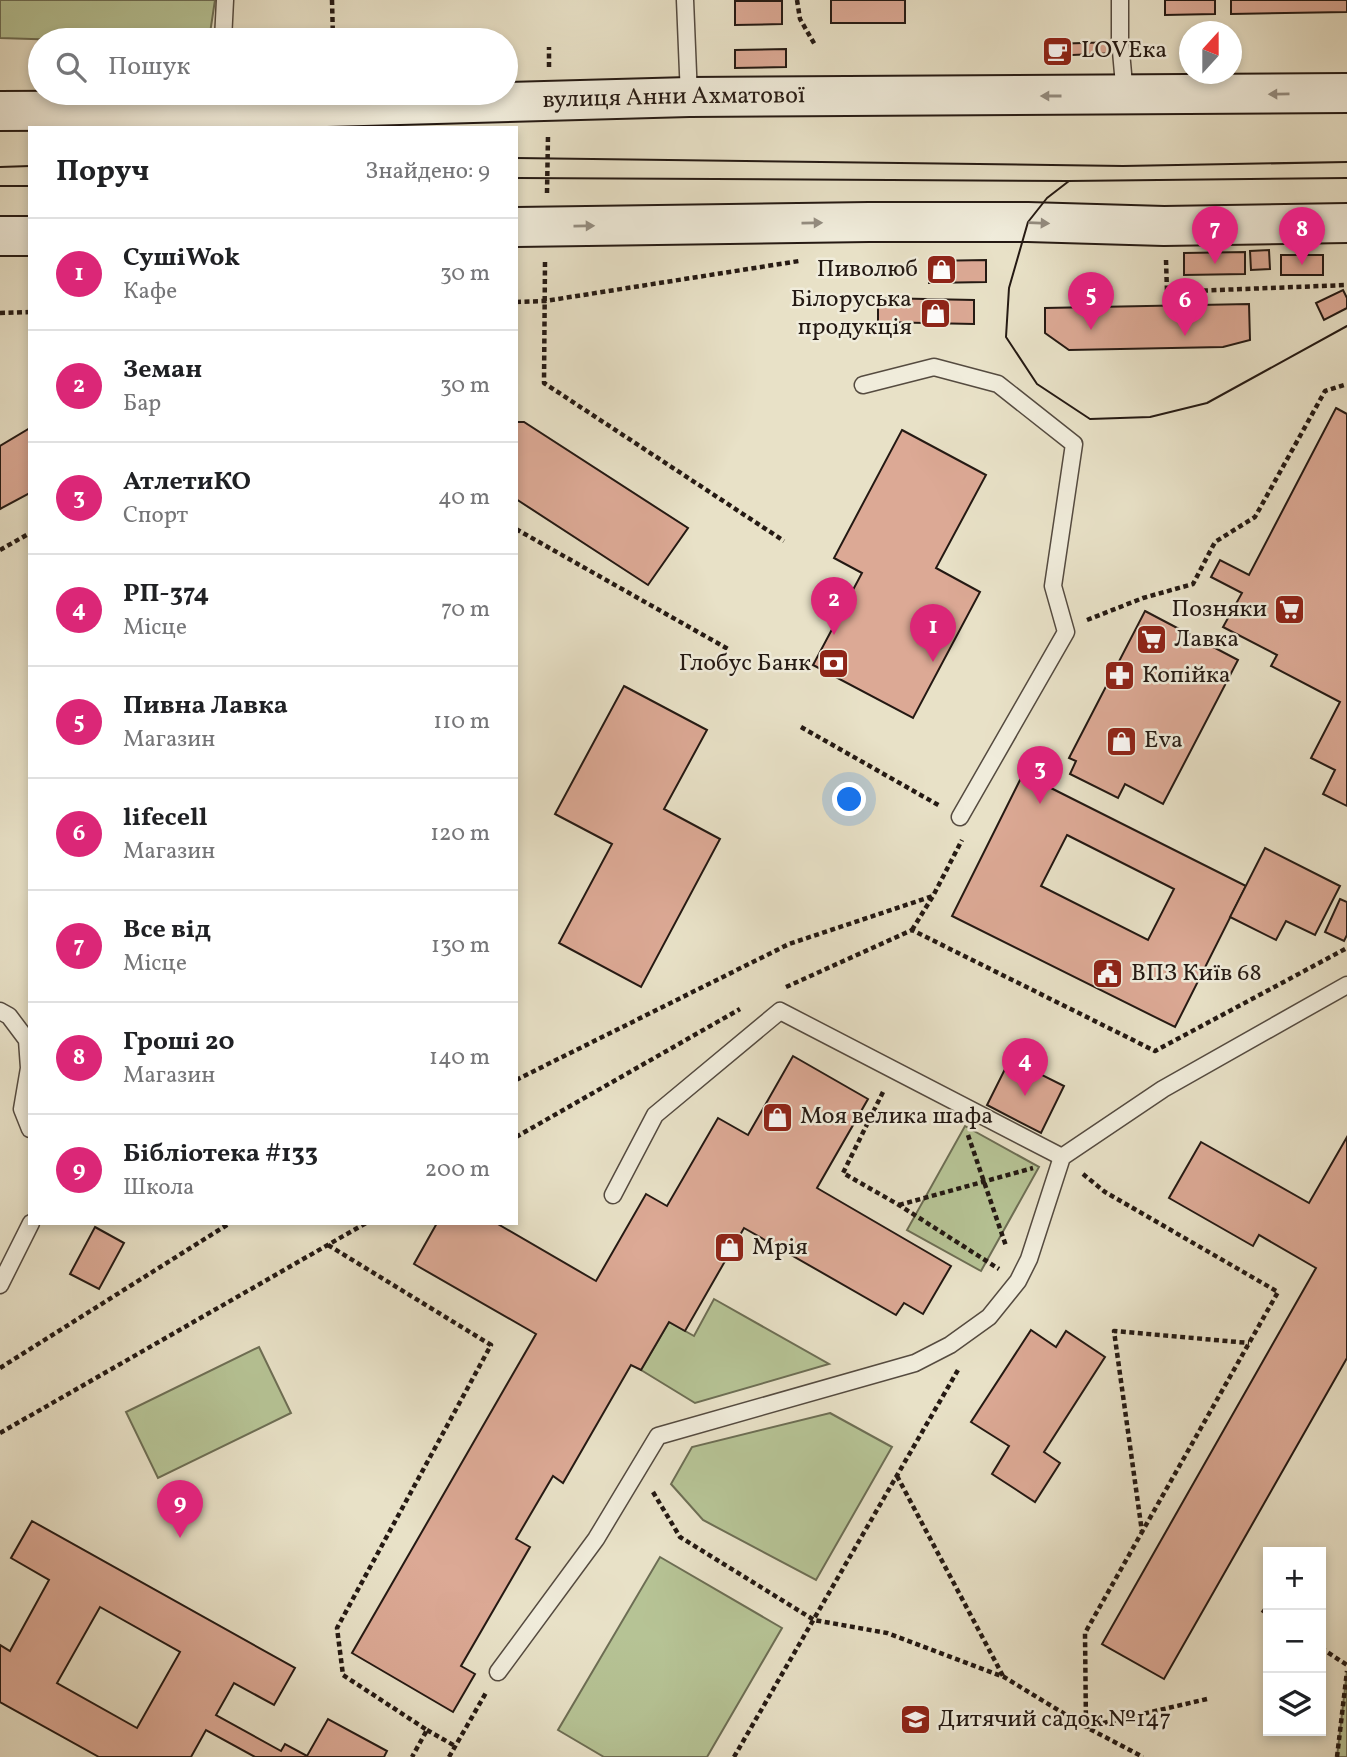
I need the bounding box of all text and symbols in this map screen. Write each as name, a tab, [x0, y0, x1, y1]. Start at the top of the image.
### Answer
north arrow	[1179, 21, 1242, 84]
search box	[28, 28, 518, 105]
cafe icon: LOVEка	[1041, 34, 1075, 68]
place label: LOVEка	[1081, 34, 1167, 68]
icon: search	[52, 48, 90, 86]
text: Пошук	[108, 49, 190, 85]
street label: вулиця Анни Ахматової	[542, 79, 805, 118]
one-way arrow	[1268, 88, 1290, 100]
one-way arrow	[1040, 90, 1062, 102]
text: Поруч	[56, 151, 149, 193]
text: Знайдено: 9	[365, 156, 490, 188]
pin: 7	[1192, 206, 1238, 264]
pin: 8	[1279, 207, 1325, 265]
one-way arrow	[801, 217, 823, 229]
one-way arrow	[1029, 217, 1051, 228]
one-way arrow	[574, 220, 596, 231]
text: СушіWok	[123, 240, 240, 276]
place label: Пиволюб	[817, 253, 918, 287]
shop icon: Пиволюб	[924, 253, 958, 287]
text: 1	[74, 258, 84, 290]
text: 30 m	[440, 258, 490, 290]
pin: 5	[1068, 272, 1114, 330]
text: Кафе	[123, 276, 177, 308]
pin: 6	[1162, 278, 1208, 336]
place label: Білоруська продукція	[791, 283, 912, 345]
shop icon: Білоруська продукція	[918, 297, 952, 331]
text: Земан	[123, 352, 202, 388]
text: 2	[73, 370, 85, 402]
text: 30 m	[440, 370, 490, 402]
text: Бар	[123, 388, 161, 420]
text: АтлетиКО	[123, 464, 251, 500]
text: 3	[73, 482, 85, 514]
text: 40 m	[438, 482, 490, 514]
text: Спорт	[123, 500, 188, 532]
text: РП-374	[123, 576, 209, 612]
pin: 2	[811, 577, 857, 635]
place label: Позняки	[1172, 593, 1267, 627]
supermarket icon: Позняки	[1273, 593, 1307, 627]
text: 4	[72, 594, 86, 626]
text: 70 m	[441, 594, 490, 626]
pin: 1	[910, 604, 956, 662]
text: Місце	[123, 612, 187, 644]
supermarket icon: Лавка	[1134, 623, 1168, 657]
place label: Лавка	[1174, 623, 1239, 657]
place label: Глобус Банк	[679, 647, 811, 681]
bank icon: Глобус Банк	[817, 647, 851, 681]
pharmacy icon: Копійка	[1102, 659, 1136, 693]
place label: Копійка	[1142, 659, 1231, 693]
text: Пивна Лавка	[123, 688, 288, 724]
text: 5	[73, 706, 85, 738]
text: 110 m	[433, 706, 490, 738]
text: Магазин	[123, 724, 215, 756]
shop icon: Eva	[1104, 724, 1138, 758]
place label: Eva	[1144, 724, 1183, 758]
pin: 3	[1017, 746, 1063, 804]
your location	[832, 782, 866, 816]
text: lifecell	[123, 800, 208, 836]
text: 6	[73, 818, 85, 850]
text: 120 m	[430, 818, 490, 850]
text: Магазин	[123, 836, 215, 868]
text: Все від	[123, 912, 211, 948]
text: 7	[74, 930, 85, 962]
text: 130 m	[431, 930, 490, 962]
text: Місце	[123, 948, 187, 980]
public building icon: ВПЗ Київ 68	[1091, 957, 1125, 991]
place label: ВПЗ Київ 68	[1131, 957, 1262, 991]
text: Гроші 20	[123, 1024, 235, 1060]
pin: 4	[1002, 1038, 1048, 1096]
text: 8	[73, 1042, 85, 1074]
text: 140 m	[429, 1042, 490, 1074]
text: Магазин	[123, 1060, 215, 1092]
shop icon: Моя велика шафа	[760, 1100, 794, 1134]
place label: Моя велика шафа	[800, 1100, 993, 1134]
text: Бібліотека #133	[123, 1136, 318, 1172]
text: 9	[73, 1154, 85, 1186]
text: 200 m	[425, 1154, 490, 1186]
text: Школа	[123, 1172, 194, 1204]
shop icon: Мрія	[712, 1231, 746, 1265]
place label: Мрія	[752, 1231, 808, 1265]
pin: 9	[157, 1480, 203, 1538]
map controls	[1263, 1547, 1326, 1736]
button: +	[1263, 1547, 1326, 1610]
button: −	[1263, 1610, 1326, 1673]
button: layers	[1263, 1673, 1326, 1736]
school or university icon: Дитячий садок №147	[898, 1703, 932, 1737]
place label: Дитячий садок №147	[938, 1703, 1171, 1737]

